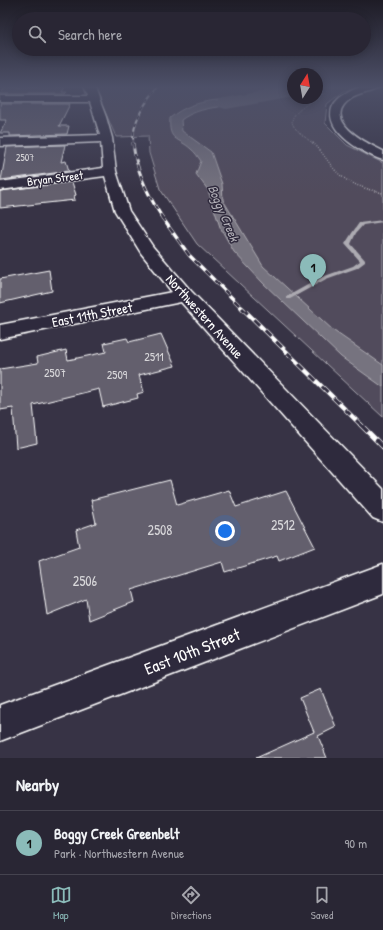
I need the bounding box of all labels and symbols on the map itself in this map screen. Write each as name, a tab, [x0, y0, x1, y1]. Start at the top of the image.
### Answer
north arrow	[287, 68, 323, 104]
house number: 2507	[16, 151, 34, 164]
street label: Bryan Street	[26, 166, 85, 190]
water label: Boggy Creek	[203, 182, 245, 246]
pin: 1	[300, 254, 326, 287]
street label: Northwestern Avenue	[162, 270, 248, 363]
street label: East 11th Street	[50, 297, 134, 331]
house number: 2511	[144, 348, 164, 365]
house number: 2507	[44, 364, 66, 381]
house number: 2509	[107, 366, 128, 383]
house number: 2512	[271, 515, 296, 534]
house number: 2508	[148, 520, 172, 539]
your location	[215, 521, 235, 541]
house number: 2506	[73, 571, 98, 590]
street label: East 10th Street	[141, 622, 244, 680]

